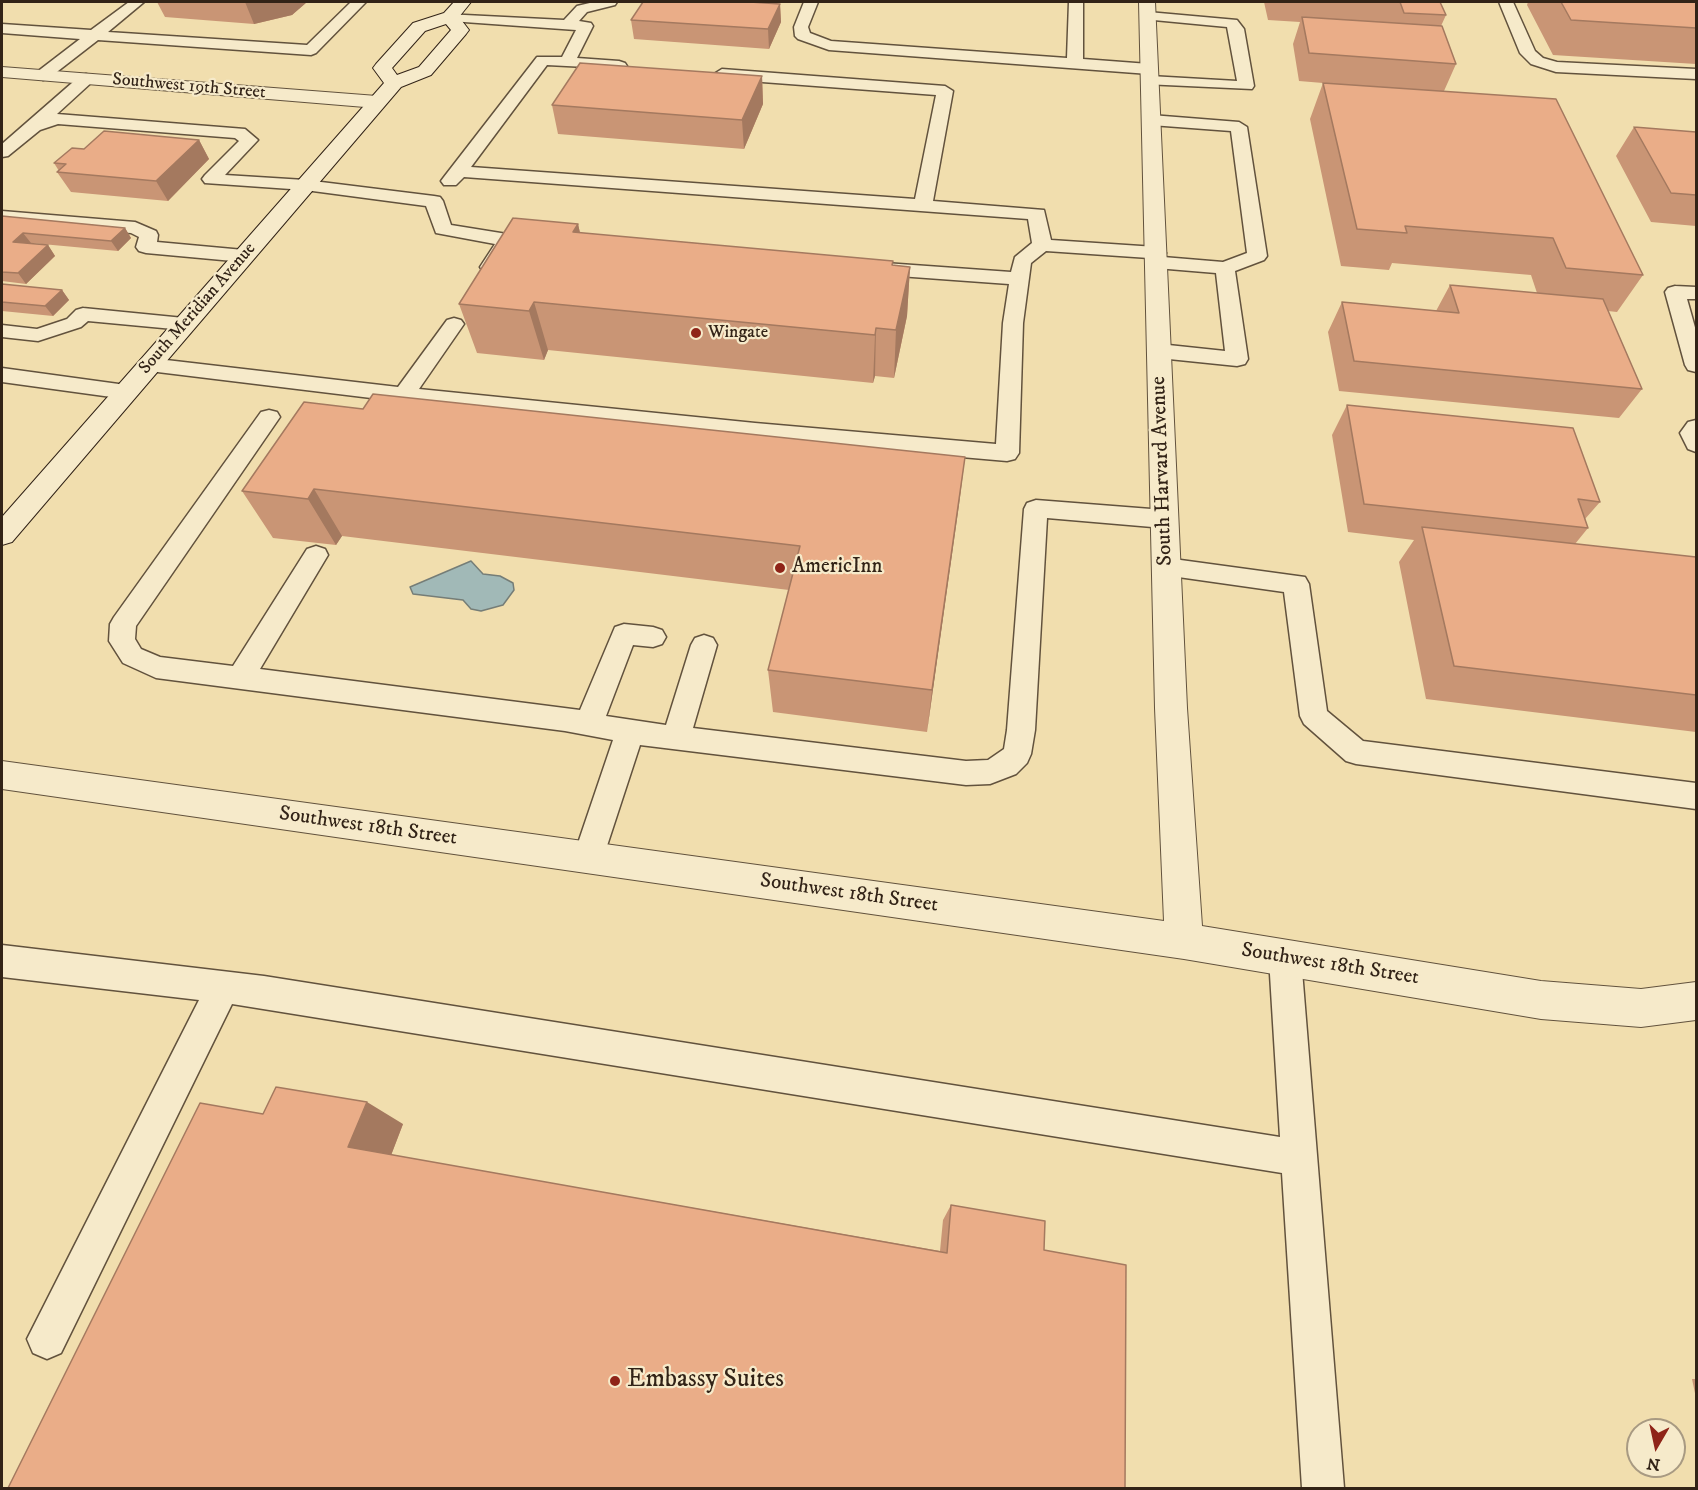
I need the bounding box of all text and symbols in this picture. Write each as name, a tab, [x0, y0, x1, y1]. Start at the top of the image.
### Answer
street label: Southwest 19th Street	[111, 70, 267, 104]
street label: South Meridian Avenue	[135, 239, 261, 379]
place label: Wingate	[708, 322, 768, 344]
marker: Wingate	[689, 326, 703, 340]
street label: South Harvard Avenue	[1147, 376, 1179, 566]
place label: AmericInn	[792, 555, 883, 581]
marker: AmericInn	[773, 561, 787, 575]
street label: Southwest 18th Street	[277, 802, 459, 852]
street label: Southwest 18th Street	[758, 869, 940, 919]
street label: Southwest 18th Street	[1239, 939, 1421, 991]
place label: Embassy Suites	[627, 1365, 784, 1397]
marker: Embassy Suites	[608, 1374, 622, 1388]
north arrow	[1626, 1418, 1686, 1478]
text: N	[1645, 1453, 1662, 1475]

